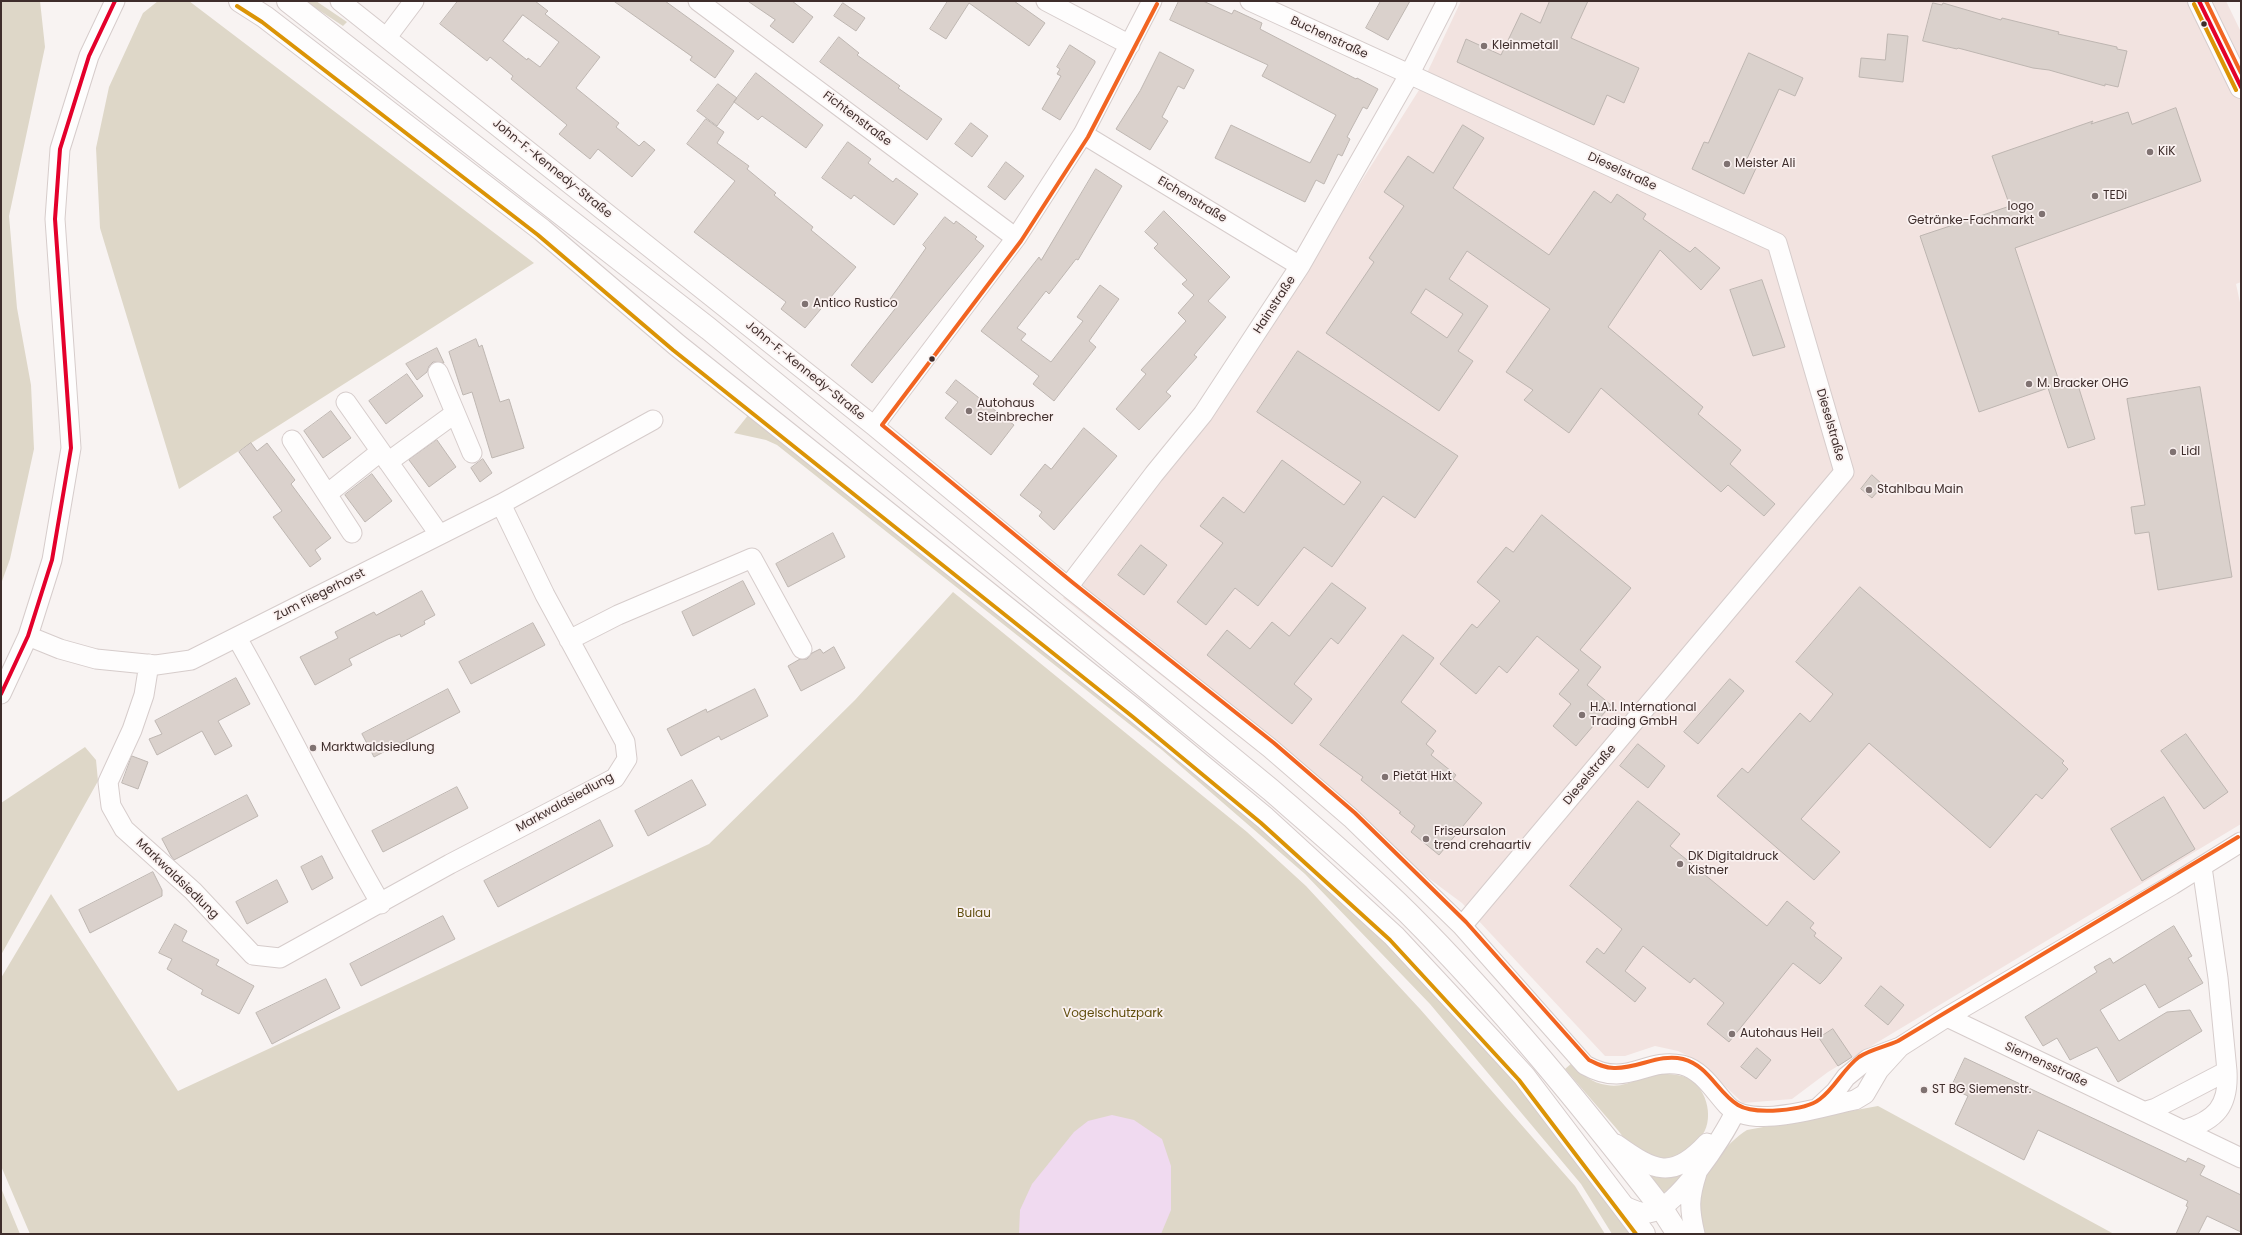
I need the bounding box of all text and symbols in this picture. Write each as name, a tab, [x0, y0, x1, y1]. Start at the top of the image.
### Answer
street label: Buchenstraße	[1288, 14, 1370, 62]
unlabelled marker	[2199, 19, 2209, 29]
place label: Kleinmetall	[1492, 39, 1558, 53]
marker: Kleinmetall	[1479, 41, 1489, 51]
street label: Fichtenstraße	[820, 88, 894, 150]
street label: John-F.-Kennedy-Straße	[489, 116, 615, 222]
place label: KiK	[2158, 145, 2175, 159]
marker: KiK	[2145, 147, 2155, 157]
street label: Dieselstraße	[1585, 150, 1659, 194]
place label: Meister Ali	[1735, 157, 1795, 171]
marker: Meister Ali	[1722, 159, 1732, 169]
street label: Eichenstraße	[1155, 174, 1229, 226]
place label: TEDi	[2103, 189, 2127, 203]
marker: TEDi	[2090, 191, 2100, 201]
place label: logo Getränke-Fachmarkt	[1908, 200, 2034, 228]
marker: logo Getränke-Fachmarkt	[2037, 209, 2047, 219]
street label: Hainstraße	[1251, 273, 1299, 337]
place label: Antico Rustico	[813, 297, 898, 311]
marker: Antico Rustico	[800, 299, 810, 309]
street label: John-F.-Kennedy-Straße	[742, 318, 868, 424]
unlabelled marker	[927, 354, 937, 364]
place label: M. Bracker OHG	[2037, 377, 2129, 391]
marker: M. Bracker OHG	[2024, 379, 2034, 389]
street label: Dieselstraße	[1813, 387, 1847, 463]
place label: Autohaus Steinbrecher	[977, 397, 1053, 425]
marker: Autohaus Steinbrecher	[964, 406, 974, 416]
place label: Lidl	[2181, 445, 2200, 459]
marker: Lidl	[2168, 447, 2178, 457]
place label: Stahlbau Main	[1877, 483, 1963, 497]
marker: Stahlbau Main	[1864, 485, 1874, 495]
street label: Zum Fliegerhorst	[272, 566, 368, 624]
place label: H.A.I. International Trading GmbH	[1590, 701, 1697, 729]
marker: H.A.I. International Trading GmbH	[1577, 710, 1587, 720]
place label: Marktwaldsiedlung	[321, 741, 435, 755]
street label: Dieselstraße	[1561, 742, 1619, 808]
marker: Marktwaldsiedlung	[308, 743, 318, 753]
street label: Markwaldsiedlung	[514, 770, 616, 836]
place label: Pietät Hixt	[1393, 770, 1452, 784]
marker: Pietät Hixt	[1380, 772, 1390, 782]
place label: Friseursalon trend crehaartiv	[1434, 825, 1531, 853]
marker: Friseursalon trend crehaartiv	[1421, 834, 1431, 844]
street label: Markwaldsiedlung	[133, 836, 221, 922]
place label: DK Digitaldruck Kistner	[1688, 850, 1779, 878]
marker: DK Digitaldruck Kistner	[1675, 859, 1685, 869]
park label: Bulau	[957, 907, 991, 921]
park label: Vogelschutzpark	[1063, 1007, 1163, 1021]
place label: Autohaus Heil	[1740, 1027, 1822, 1041]
marker: Autohaus Heil	[1727, 1029, 1737, 1039]
street label: Siemensstraße	[2002, 1039, 2090, 1091]
place label: ST BG Siemenstr.	[1932, 1083, 2031, 1097]
marker: ST BG Siemenstr.	[1919, 1085, 1929, 1095]

